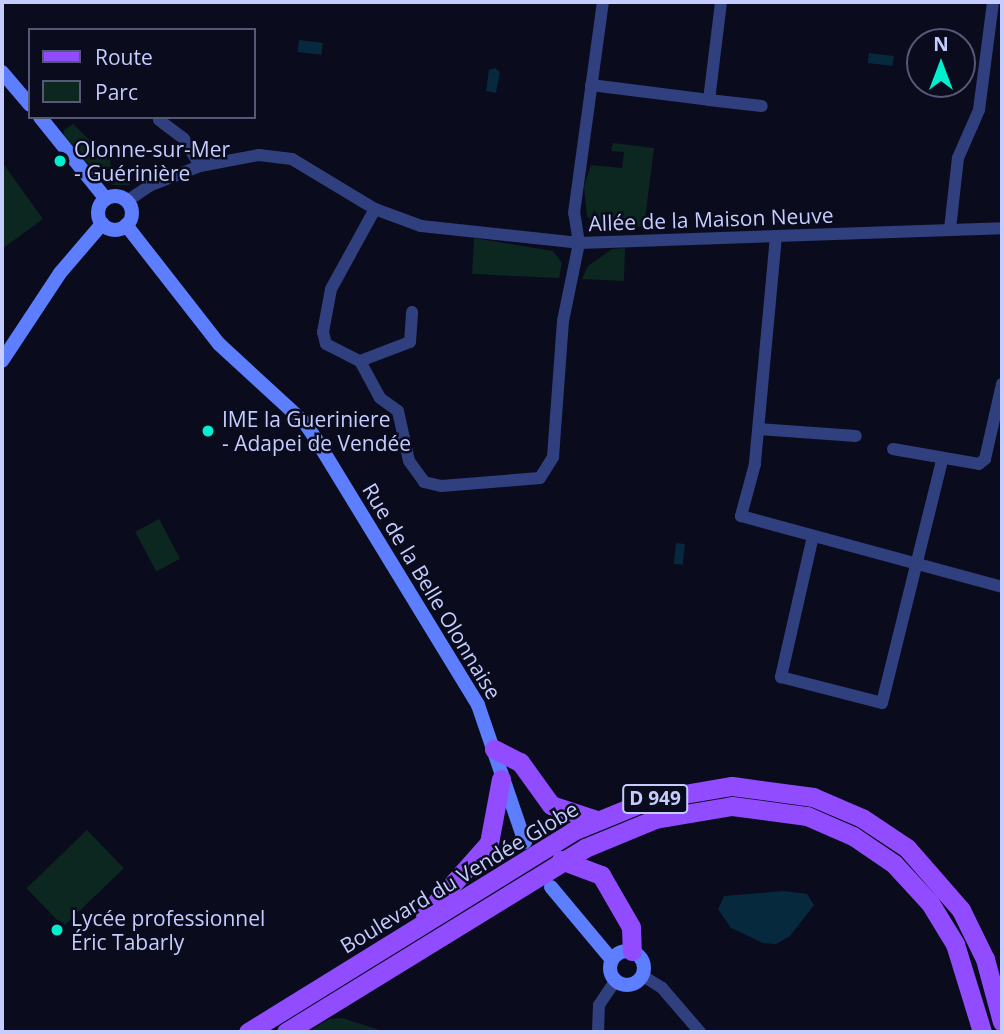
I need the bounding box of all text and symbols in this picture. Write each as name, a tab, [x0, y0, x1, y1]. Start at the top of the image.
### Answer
legend	[28, 28, 256, 119]
north arrow	[906, 28, 976, 98]
text: N	[933, 31, 949, 57]
text: Route	[95, 43, 153, 71]
text: Parc	[95, 78, 138, 106]
place label: Olonne-sur-Mer - Guérinière	[74, 136, 230, 186]
marker: Olonne-sur-Mer - Guérinière	[52, 153, 68, 169]
street label: Allée de la Maison Neuve	[588, 202, 834, 236]
place label: IME la Gueriniere - Adapei de Vendée	[222, 406, 411, 456]
marker: IME la Gueriniere - Adapei de Vendée	[200, 423, 216, 439]
street label: Rue de la Belle Olonnaise	[357, 478, 507, 704]
road number: D 949	[622, 784, 688, 814]
street label: Boulevard du Vendée Globe	[335, 796, 583, 958]
place label: Lycée professionnel Éric Tabarly	[71, 905, 265, 955]
marker: Lycée professionnel Éric Tabarly	[49, 922, 65, 938]

